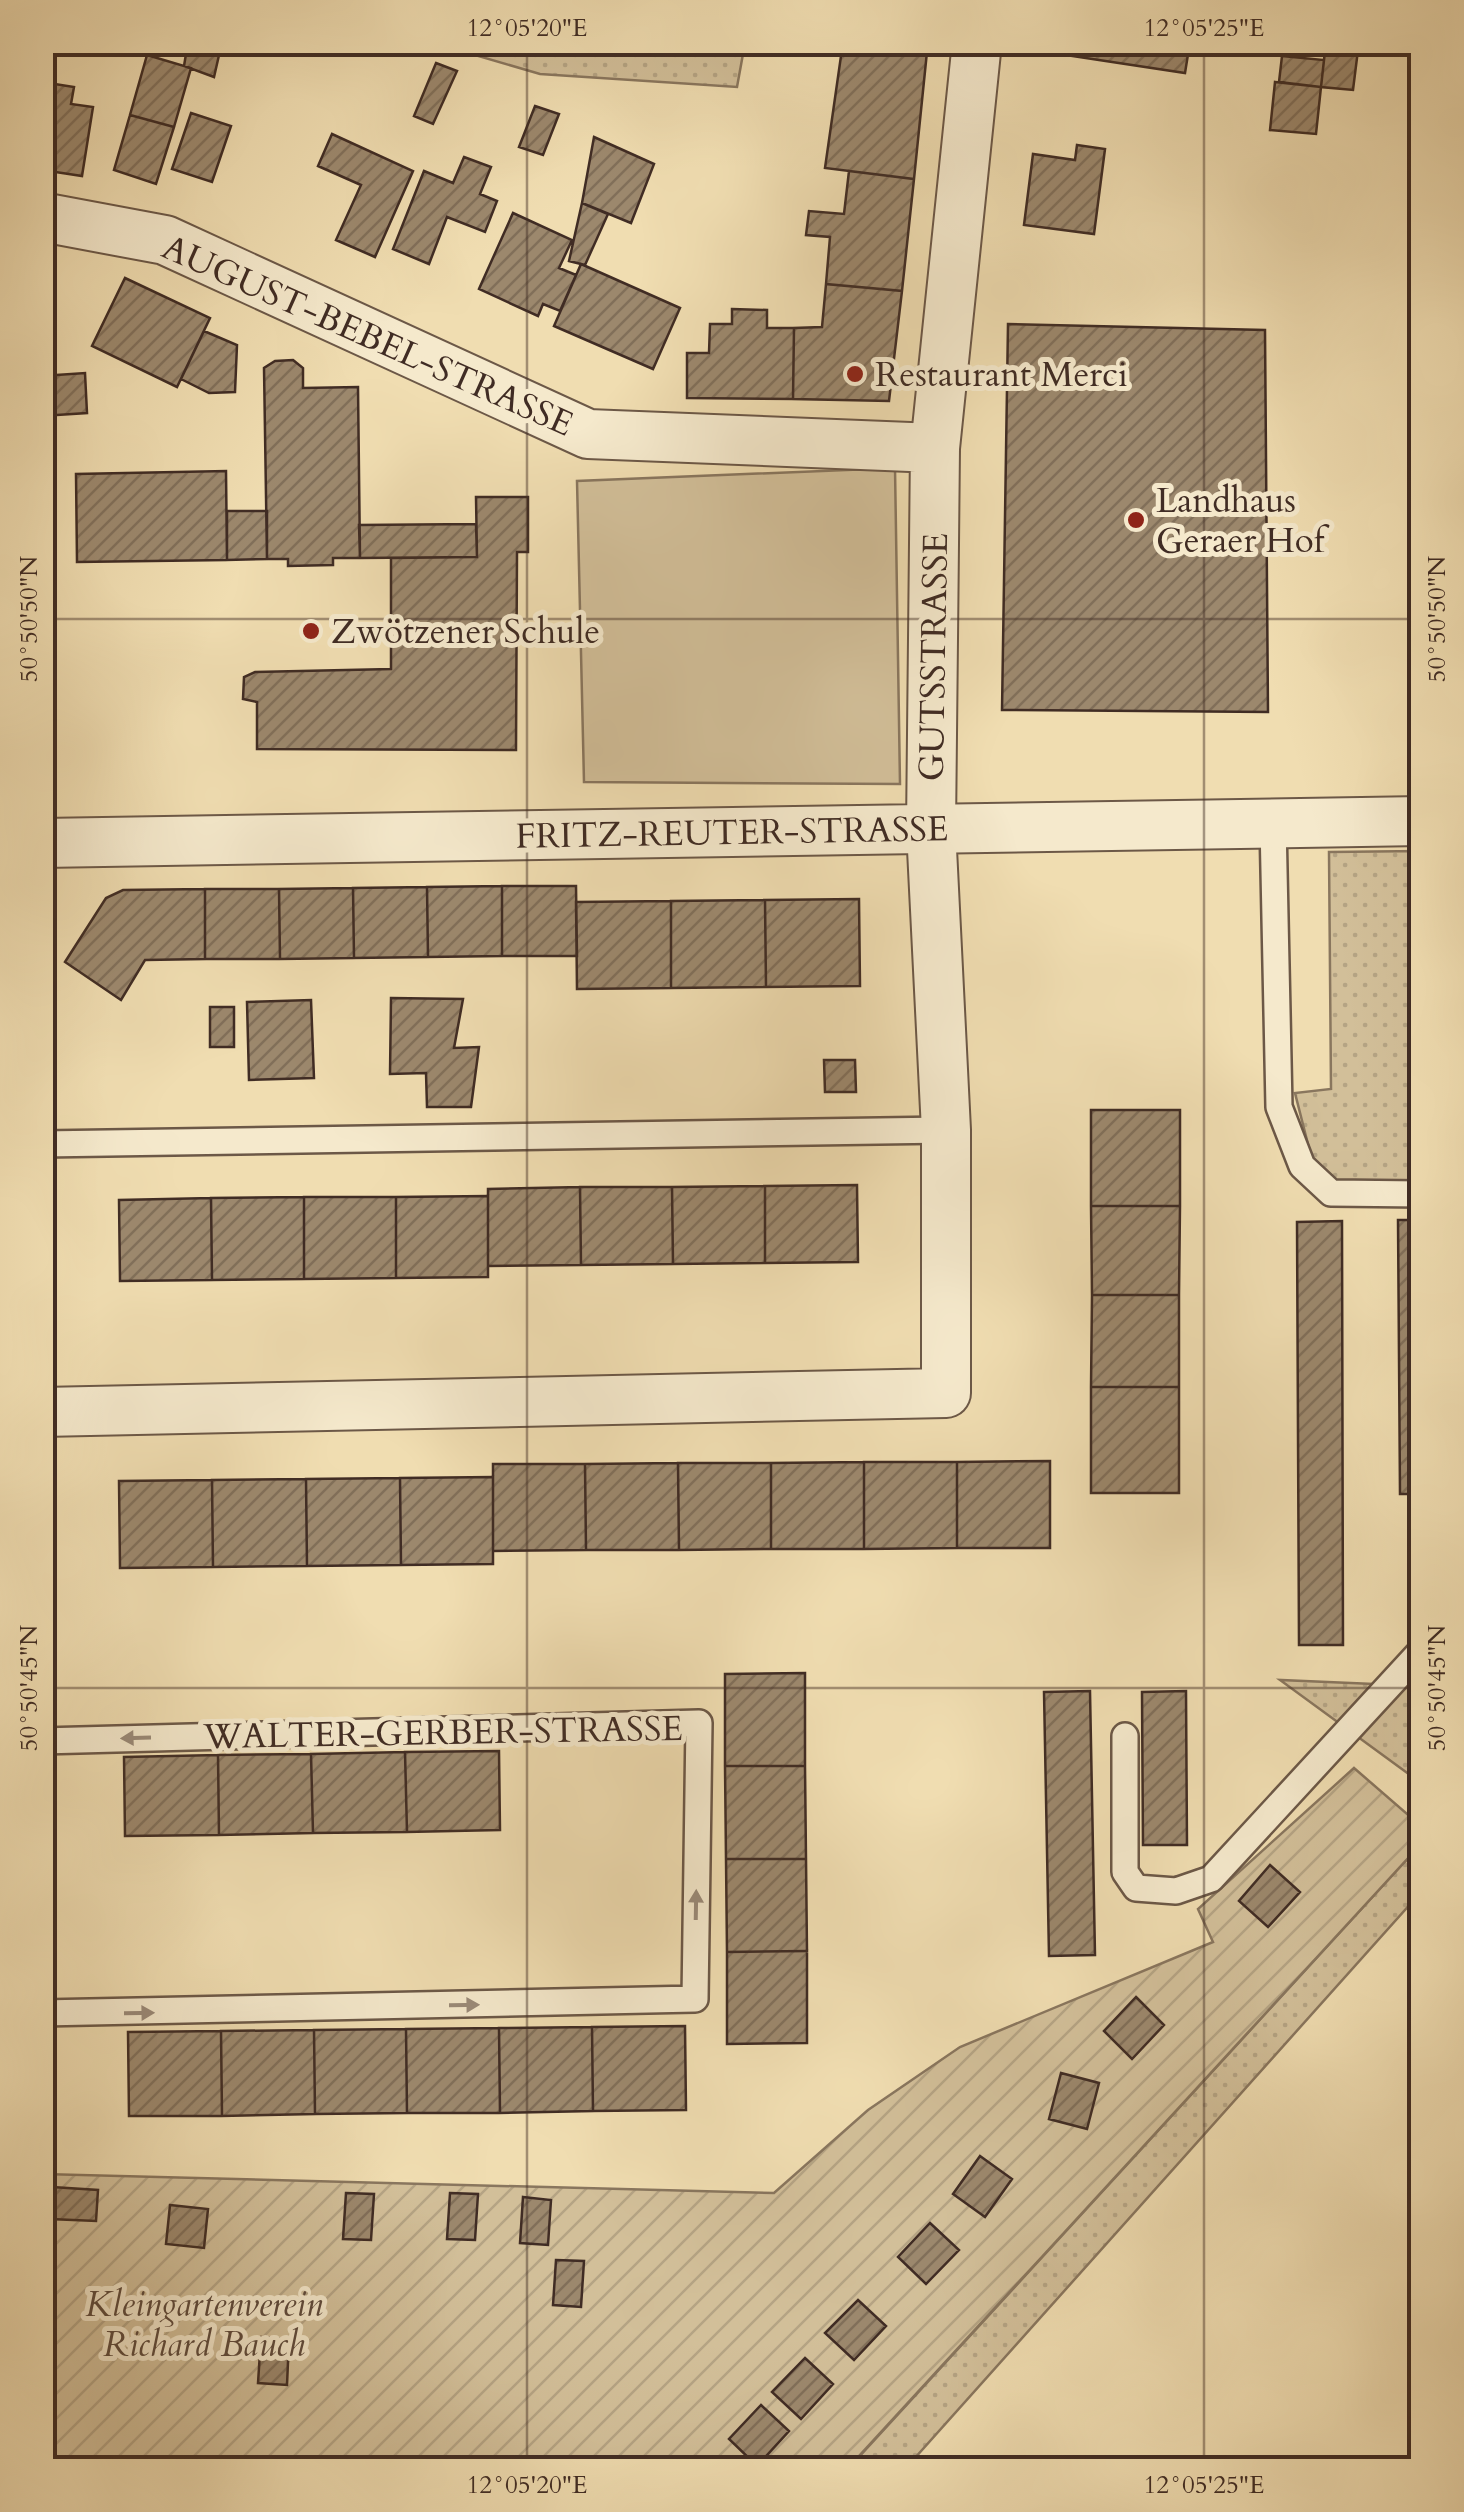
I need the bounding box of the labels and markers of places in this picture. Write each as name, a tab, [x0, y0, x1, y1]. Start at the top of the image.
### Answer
place label: Restaurant Merci	[875, 351, 1128, 399]
marker: Restaurant Merci	[844, 363, 866, 385]
place label: Landhaus Geraer Hof	[1156, 477, 1330, 565]
marker: Landhaus Geraer Hof	[1125, 509, 1147, 531]
place label: Zwötzener Schule	[331, 608, 600, 656]
marker: Zwötzener Schule	[300, 620, 322, 642]

